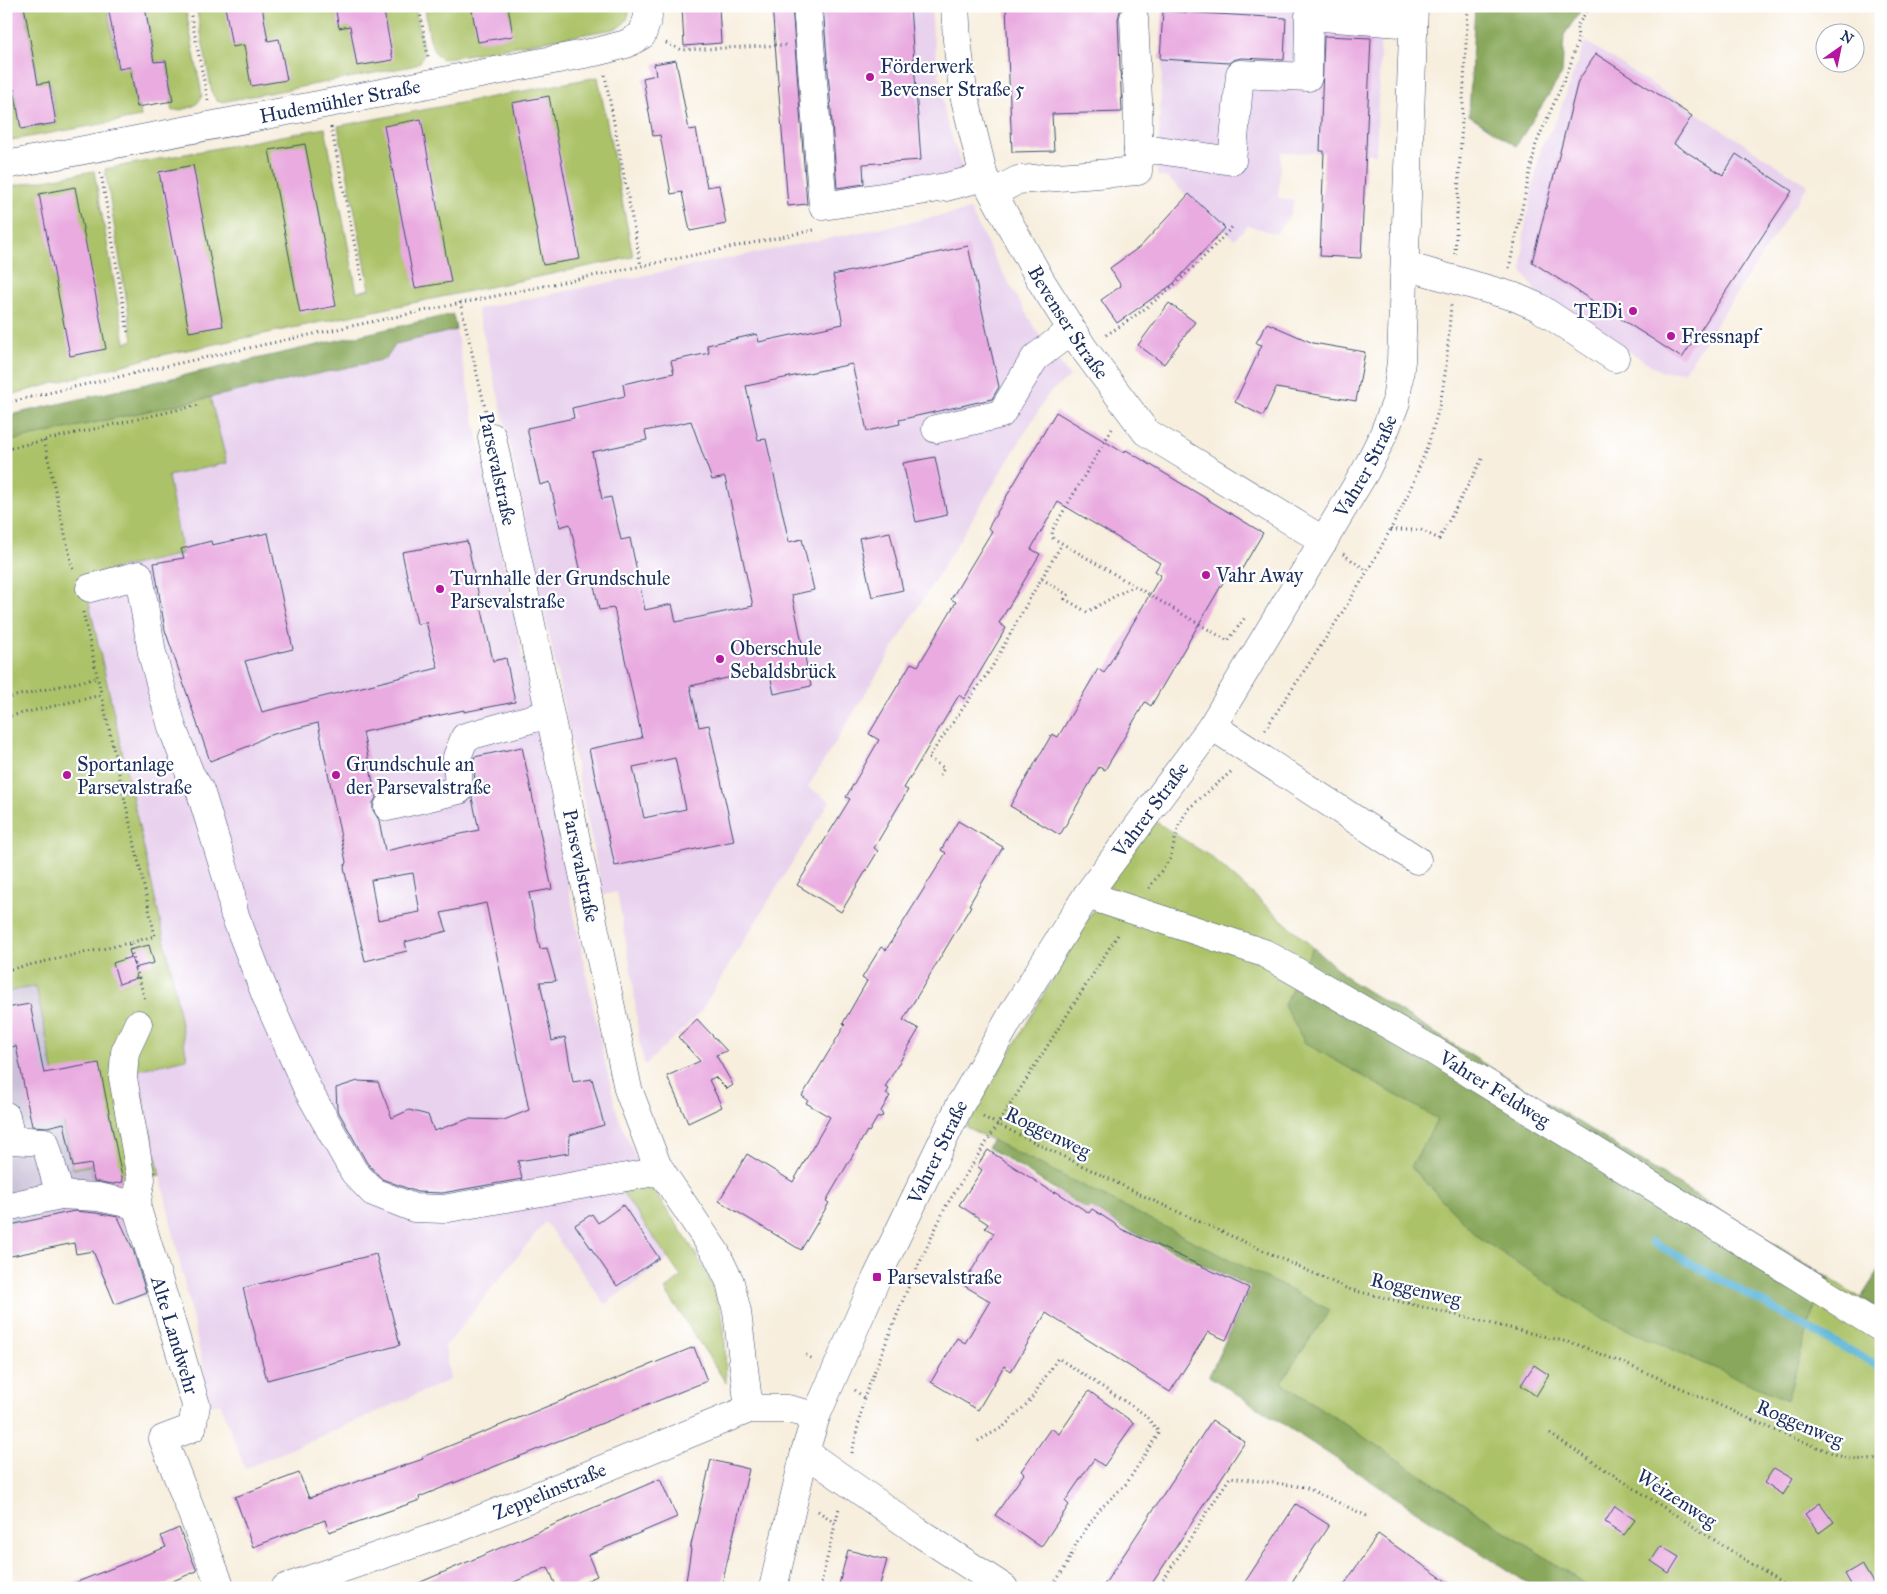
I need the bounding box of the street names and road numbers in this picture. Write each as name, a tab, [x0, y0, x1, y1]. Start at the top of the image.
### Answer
street label: Hudemühler Straße	[257, 74, 422, 128]
street label: Bevenser Straße	[1023, 261, 1114, 384]
street label: Parsevalstraße	[474, 410, 522, 528]
street label: Vahrer Straße	[1328, 411, 1402, 522]
street label: Vahrer Straße	[1107, 757, 1193, 863]
street label: Parsevalstraße	[558, 807, 605, 925]
street label: Vahrer Feldweg	[1434, 1045, 1555, 1133]
street label: Vahrer Straße	[902, 1095, 973, 1209]
street label: Roggenweg	[1001, 1101, 1095, 1164]
street label: Roggenweg	[1368, 1267, 1464, 1312]
street label: Alte Landwehr	[146, 1272, 204, 1398]
street label: Roggenweg	[1752, 1394, 1848, 1453]
street label: Zeppelinstraße	[490, 1457, 610, 1525]
street label: Weizenweg	[1632, 1463, 1722, 1534]

